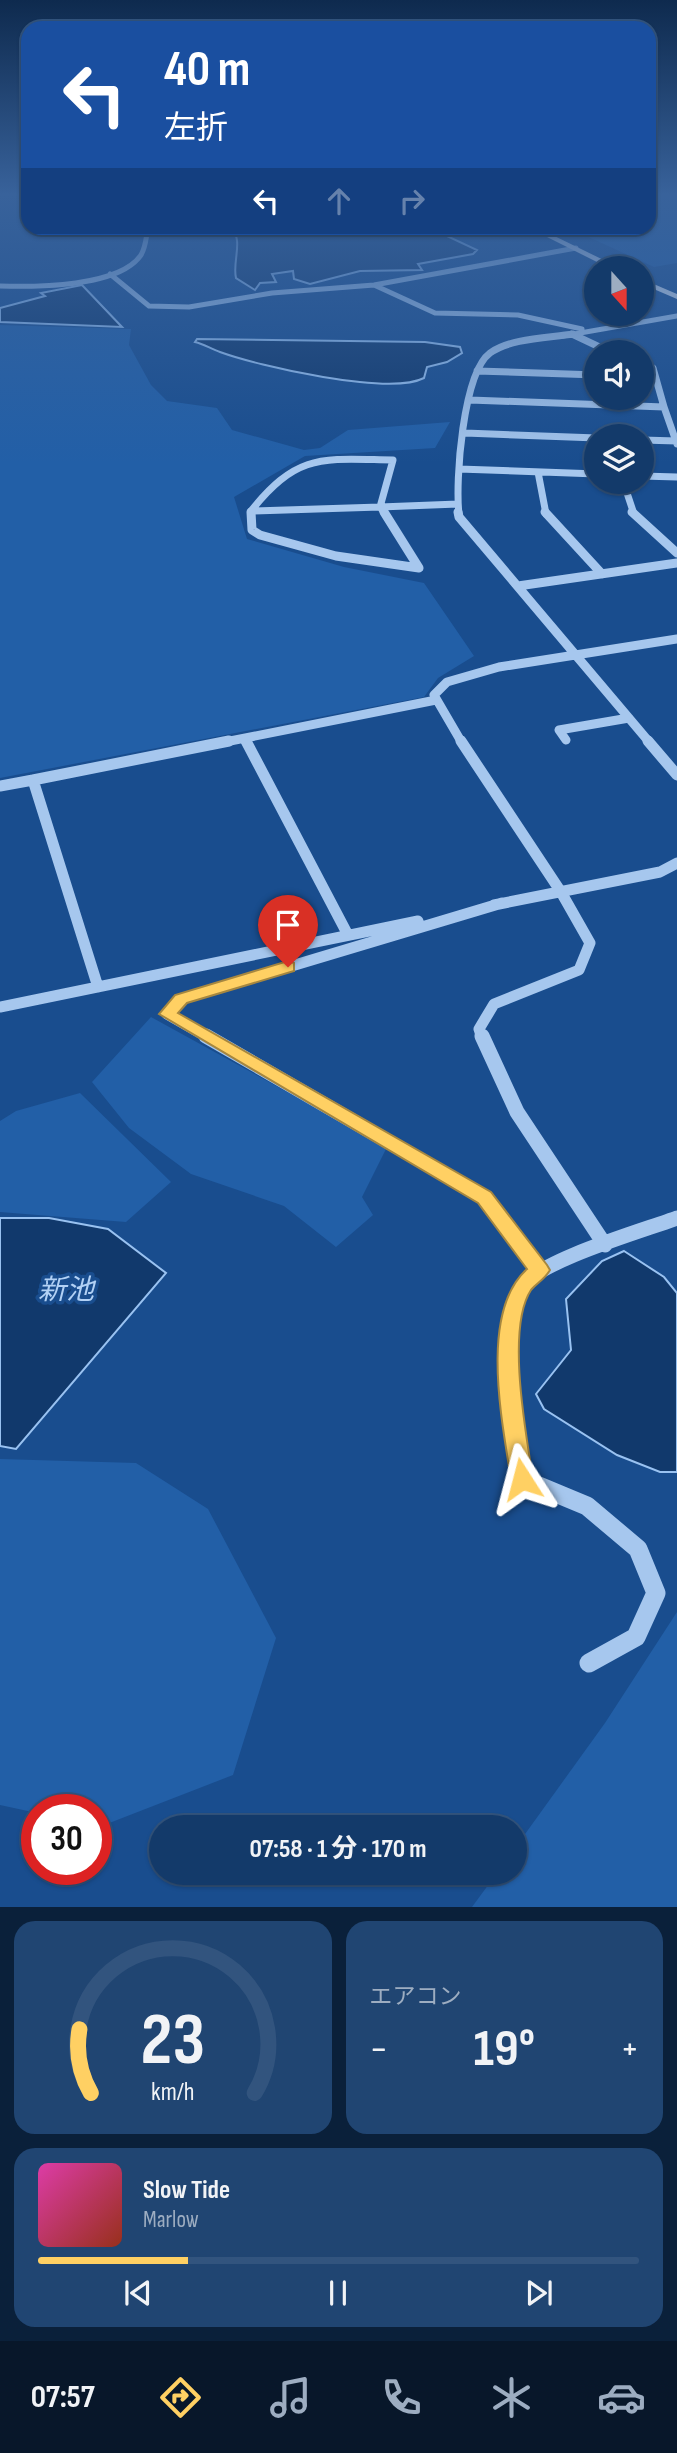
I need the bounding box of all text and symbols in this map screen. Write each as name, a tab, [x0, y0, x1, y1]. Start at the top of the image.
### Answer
text: 40 m	[164, 41, 250, 100]
icon: left	[49, 49, 140, 140]
text: 左折	[164, 109, 228, 148]
icon: left	[247, 182, 285, 220]
icon: ahead	[320, 182, 358, 220]
icon: right	[393, 182, 431, 220]
north arrow	[584, 256, 654, 326]
map controls	[584, 256, 654, 494]
button: sound	[584, 340, 654, 410]
button: layers	[584, 424, 654, 494]
pin	[258, 895, 318, 967]
icon: arrive	[269, 906, 307, 944]
water label: 新池	[38, 1274, 97, 1307]
position arrow	[485, 1442, 559, 1516]
speed limit sign: 30	[21, 1794, 112, 1885]
text: 07:58 · 1 分 · 170 m	[250, 1834, 426, 1865]
text: エアコン	[370, 1983, 462, 2011]
text: 23	[140, 1998, 205, 2086]
text: 19°	[474, 2018, 535, 2081]
text: −	[370, 2027, 388, 2072]
text: +	[620, 2027, 639, 2072]
text: km/h	[151, 2077, 194, 2108]
text: Slow Tide	[143, 2175, 230, 2206]
text: Marlow	[143, 2206, 199, 2234]
icon: previous	[119, 2274, 157, 2312]
icon: pause	[319, 2274, 357, 2312]
icon: next	[520, 2274, 558, 2312]
icon: directions	[156, 2373, 205, 2422]
icon: music	[266, 2373, 315, 2422]
icon: phone	[377, 2373, 426, 2422]
icon: climate	[487, 2373, 536, 2422]
icon: car	[597, 2373, 646, 2422]
text: 07:57	[31, 2378, 95, 2417]

